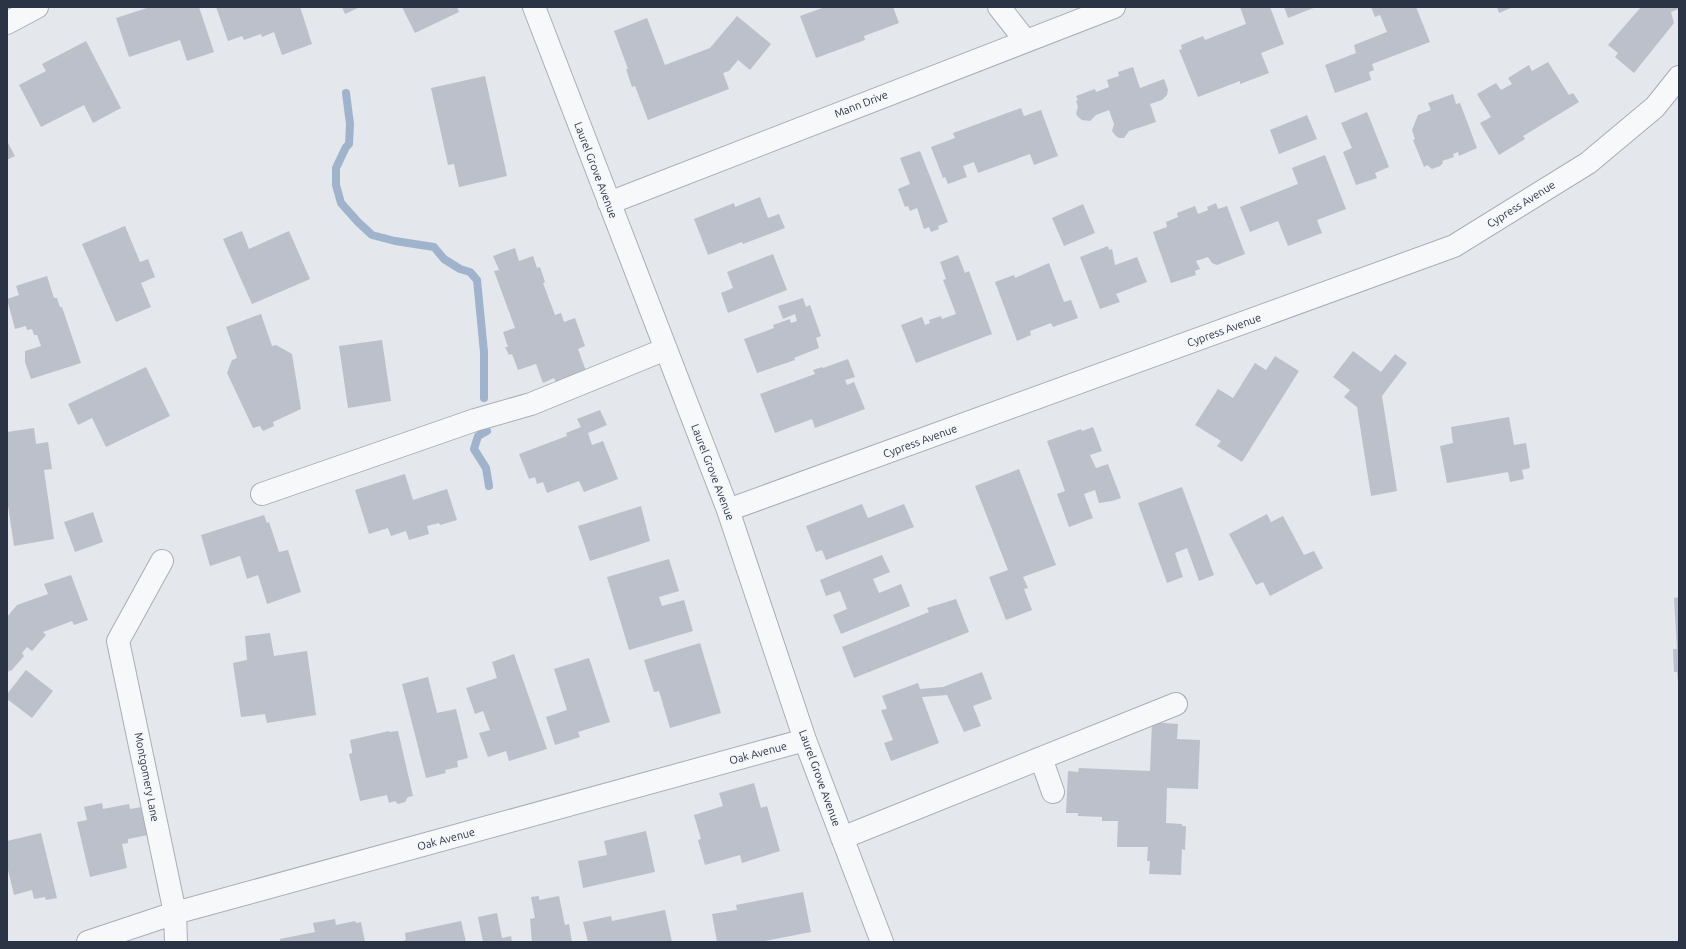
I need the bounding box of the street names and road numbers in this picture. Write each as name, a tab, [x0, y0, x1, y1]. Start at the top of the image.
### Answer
street label: Mann Drive	[833, 88, 889, 120]
street label: Laurel Grove Avenue	[572, 120, 620, 220]
street label: Cypress Avenue	[1485, 178, 1557, 230]
street label: Cypress Avenue	[1185, 311, 1263, 349]
street label: Laurel Grove Avenue	[689, 422, 737, 522]
street label: Cypress Avenue	[881, 422, 959, 460]
street label: Laurel Grove Avenue	[797, 728, 843, 828]
street label: Montgomery Lane	[132, 731, 162, 823]
street label: Oak Avenue	[728, 740, 788, 766]
street label: Oak Avenue	[416, 826, 476, 852]

